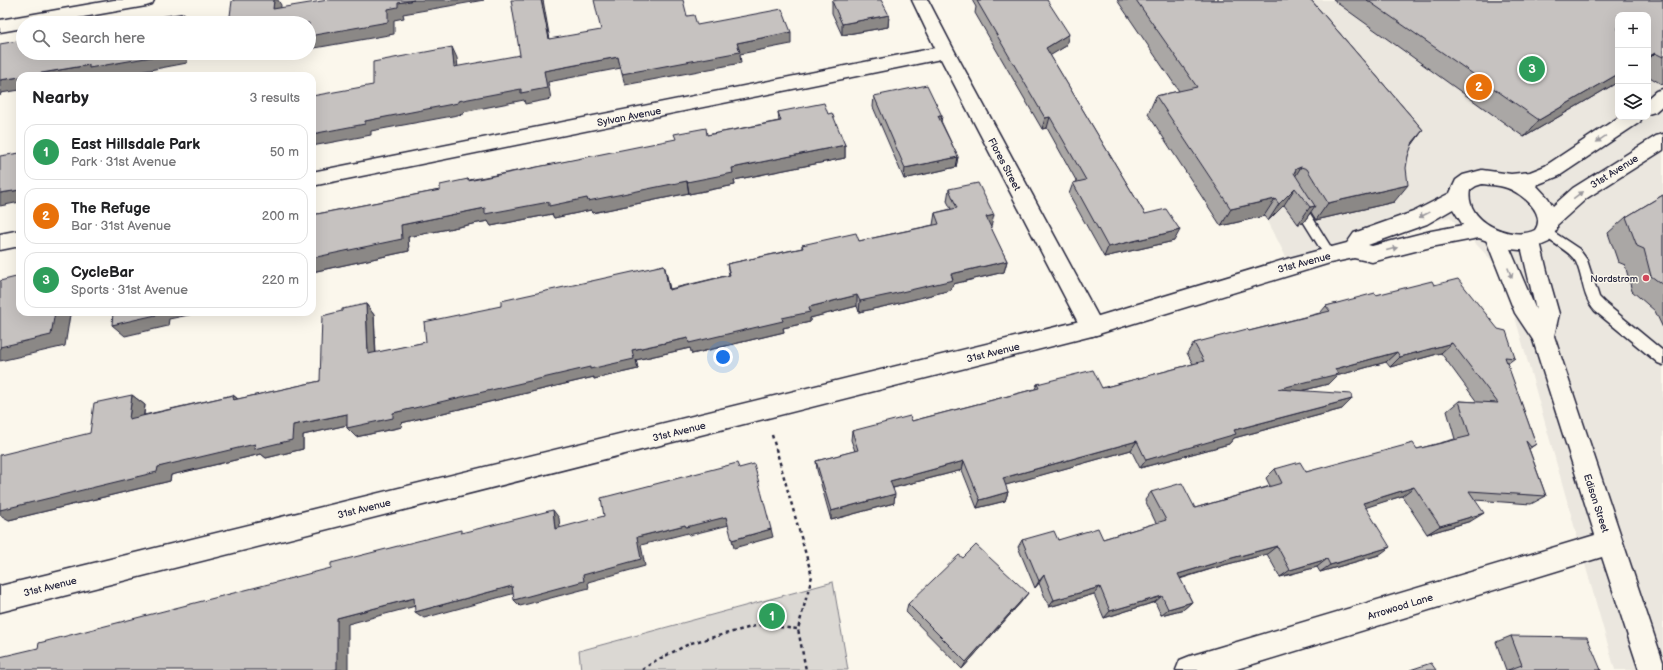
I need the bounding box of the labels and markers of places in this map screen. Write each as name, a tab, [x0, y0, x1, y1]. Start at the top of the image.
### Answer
pin: 3	[1519, 54, 1545, 84]
pin: 2	[1466, 72, 1492, 102]
place label: Nordstrom	[1590, 273, 1638, 285]
marker: Nordstrom	[1641, 273, 1651, 283]
pin: 1	[759, 601, 785, 631]

